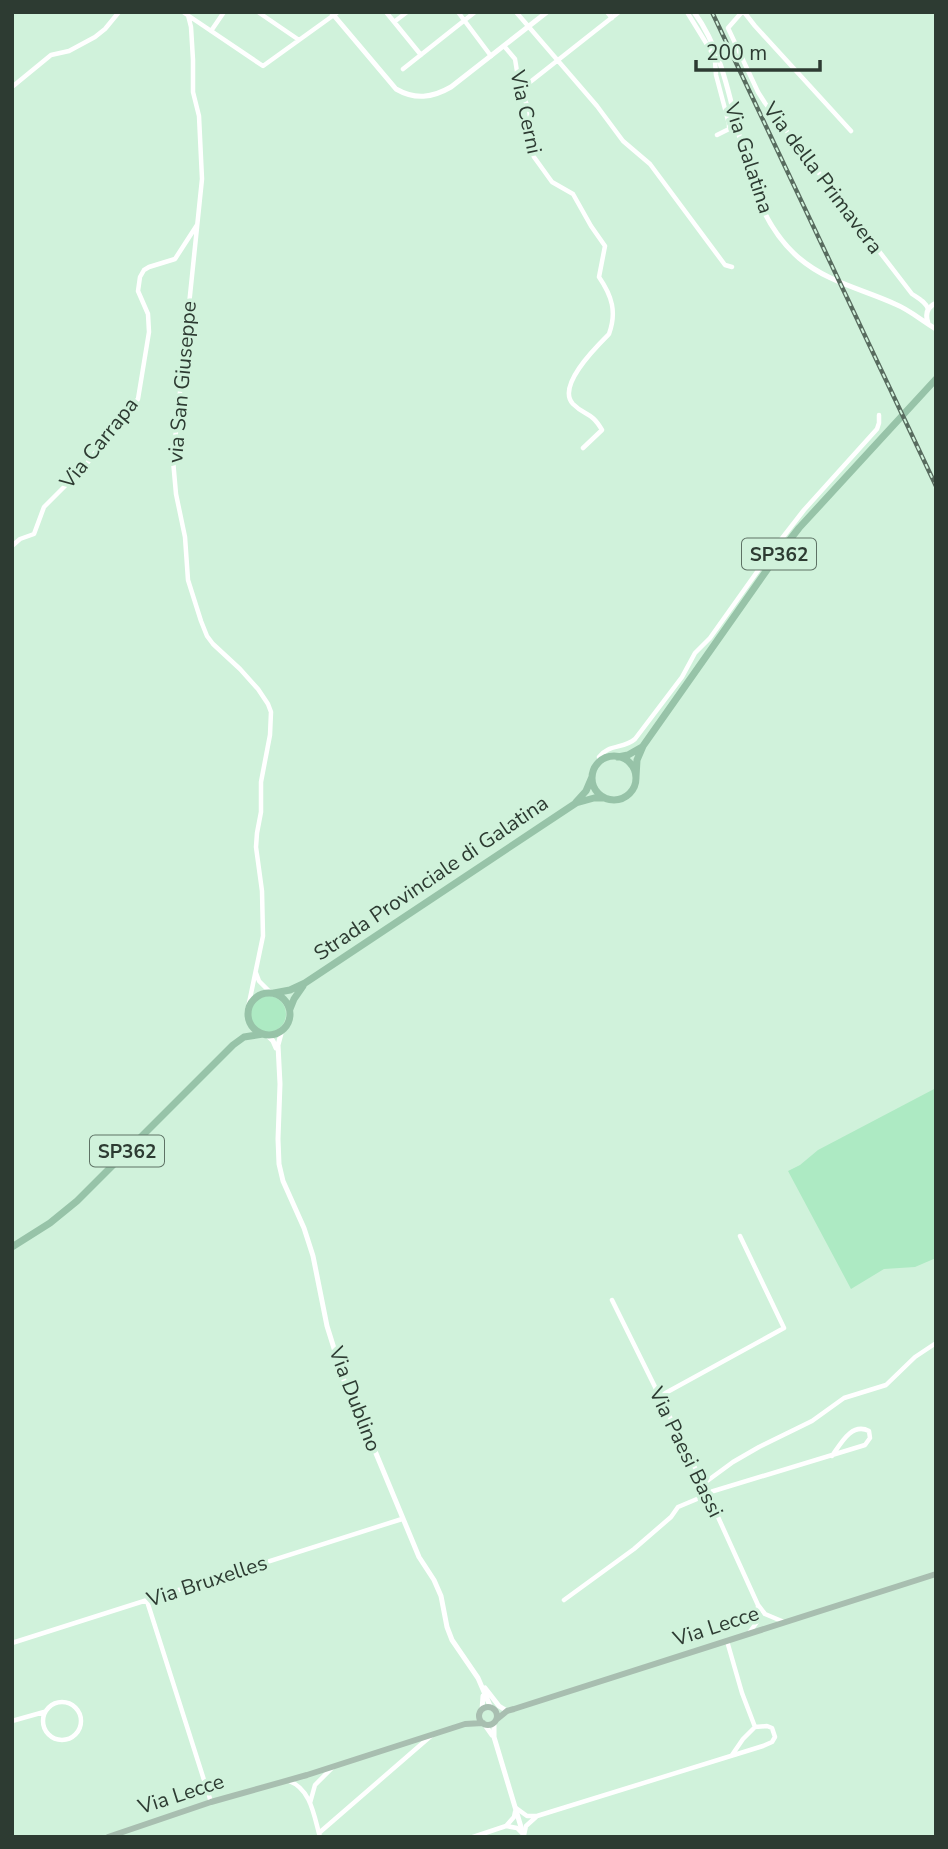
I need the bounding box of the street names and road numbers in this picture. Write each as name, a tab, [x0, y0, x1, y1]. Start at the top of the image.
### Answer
street label: Via Cerni	[503, 67, 549, 156]
street label: Via della Primavera	[756, 96, 889, 260]
street label: Via Galatina	[718, 98, 780, 217]
street label: via San Giuseppe	[161, 300, 203, 464]
street label: Via Carrapa	[53, 391, 145, 495]
road number: SP362	[742, 538, 816, 569]
street label: Strada Provinciale di Galatina	[308, 789, 554, 967]
road number: SP362	[90, 1135, 164, 1166]
street label: Via Dublino	[322, 1342, 388, 1455]
street label: Via Paesi Bassi	[642, 1381, 730, 1522]
street label: Via Bruxelles	[142, 1548, 271, 1614]
street label: Via Lecce	[669, 1599, 762, 1653]
street label: Via Lecce	[134, 1767, 227, 1821]

